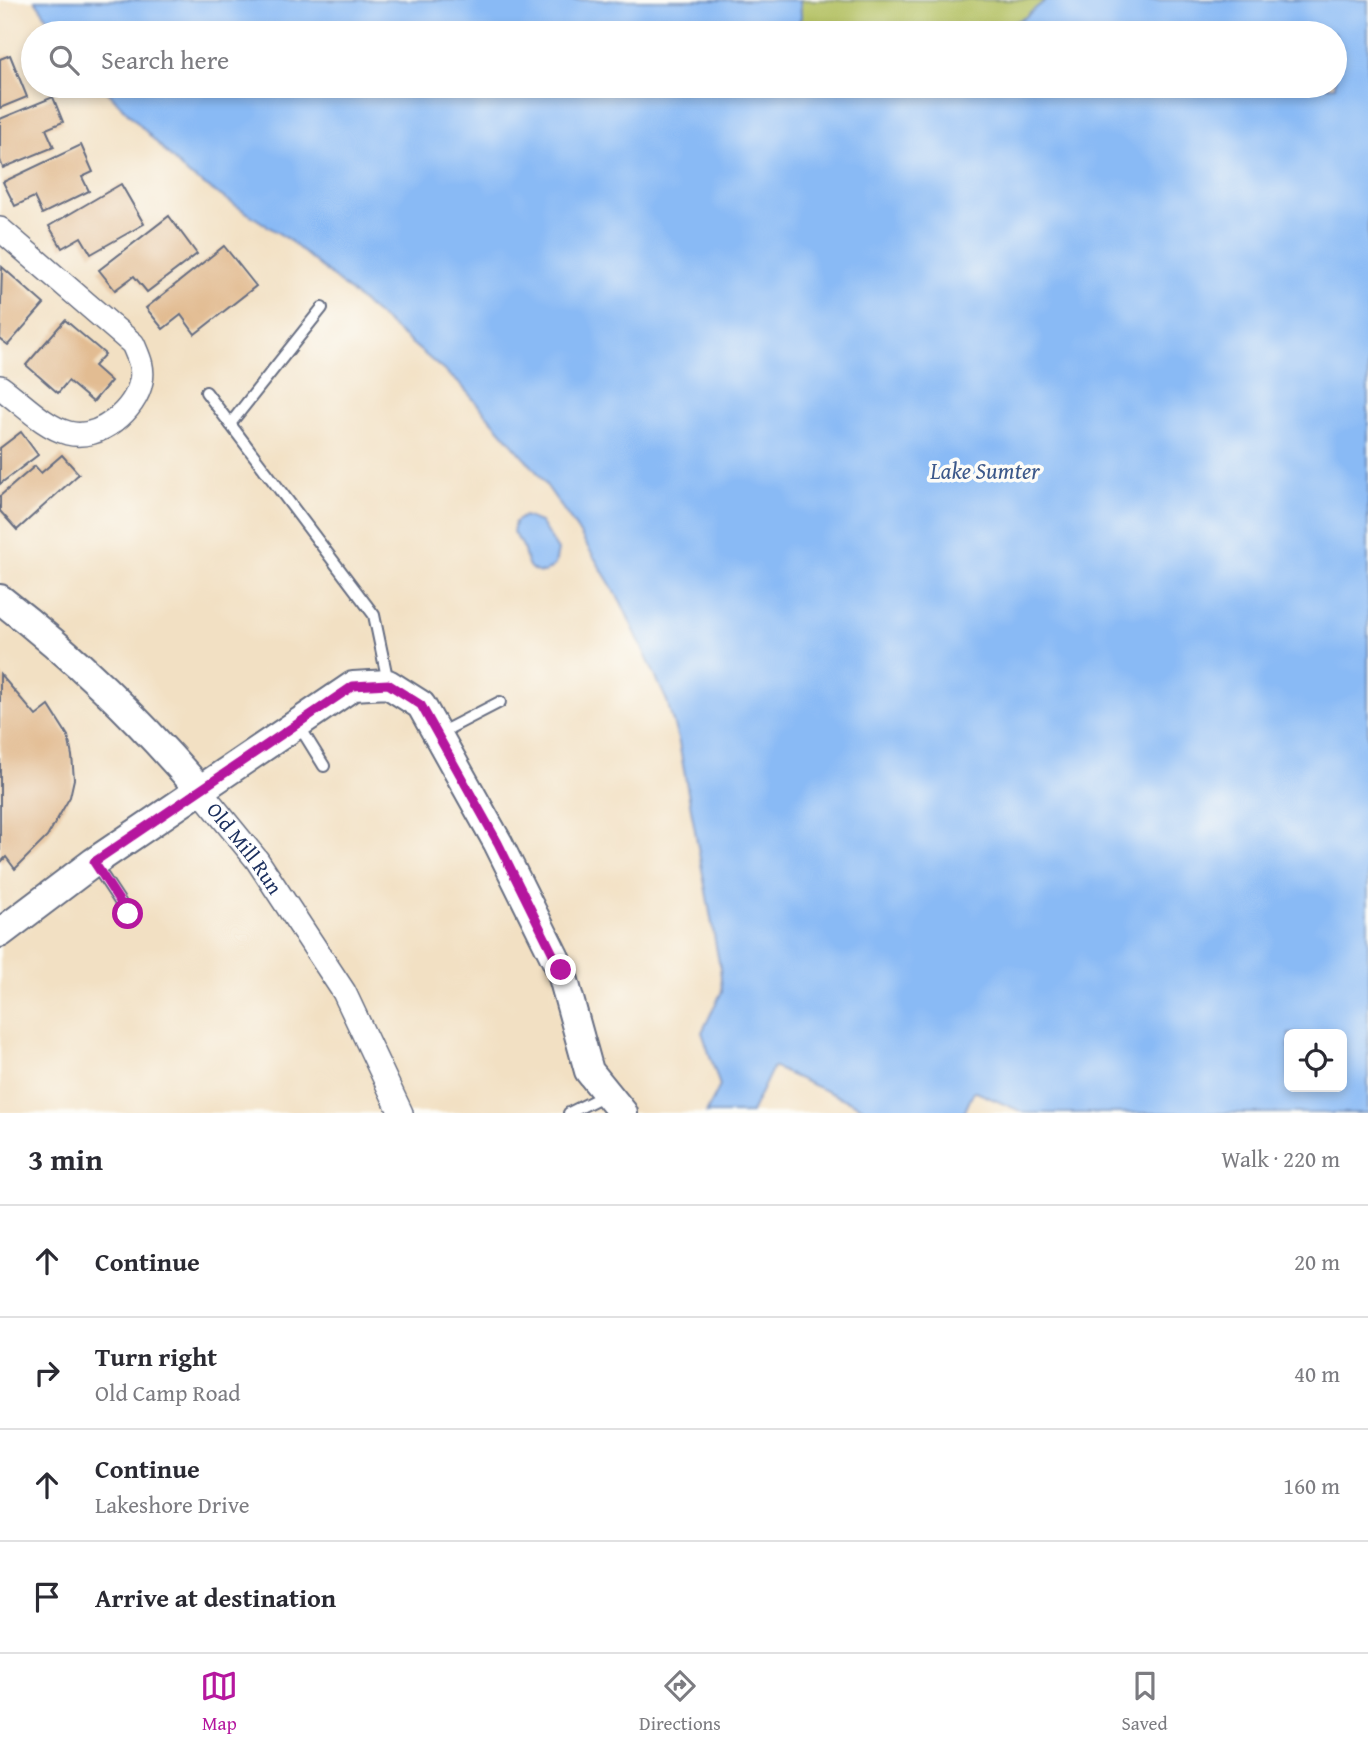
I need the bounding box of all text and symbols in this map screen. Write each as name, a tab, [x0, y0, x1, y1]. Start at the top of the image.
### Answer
search box	[21, 21, 1347, 98]
text: Search here	[101, 40, 229, 79]
icon: search	[45, 41, 83, 79]
water label: Lake Sumter	[929, 454, 1041, 487]
street label: Old Mill Run	[200, 795, 291, 900]
route start	[112, 898, 143, 929]
route end	[545, 954, 576, 985]
map controls	[1284, 1029, 1347, 1092]
button: locate	[1284, 1029, 1347, 1092]
text: 3 min	[28, 1137, 103, 1181]
text: Walk · 220 m	[1221, 1142, 1340, 1175]
icon: ahead	[28, 1242, 66, 1280]
text: Continue	[95, 1242, 200, 1281]
text: 20 m	[1294, 1245, 1340, 1278]
text: Turn right	[95, 1337, 217, 1376]
icon: right	[28, 1354, 66, 1392]
text: 40 m	[1294, 1357, 1340, 1390]
text: Old Camp Road	[95, 1376, 241, 1409]
text: Continue	[95, 1449, 200, 1488]
icon: ahead	[28, 1466, 66, 1504]
text: 160 m	[1283, 1469, 1340, 1502]
text: Lakeshore Drive	[95, 1488, 249, 1521]
icon: arrive	[28, 1578, 66, 1616]
text: Arrive at destination	[95, 1578, 336, 1617]
tab: Map	[200, 1667, 238, 1737]
tab: Directions	[639, 1667, 721, 1737]
tab: Saved	[1122, 1667, 1168, 1737]

